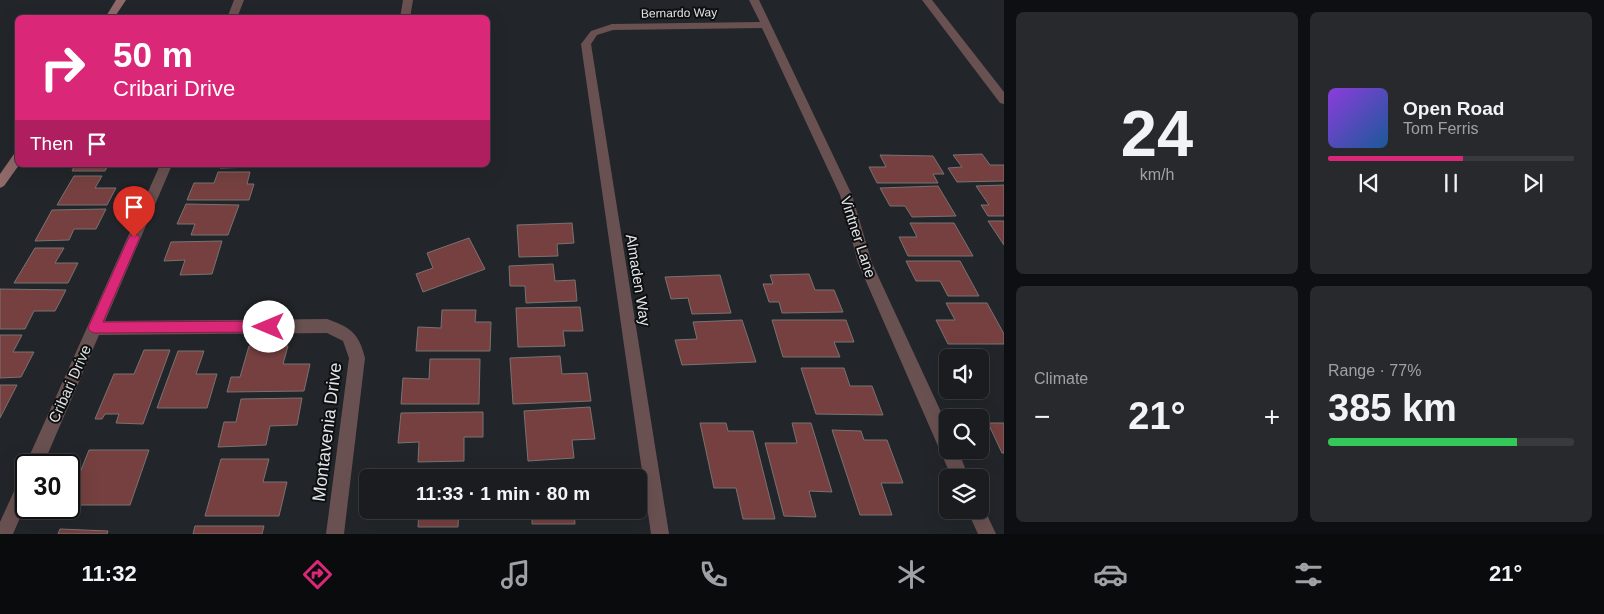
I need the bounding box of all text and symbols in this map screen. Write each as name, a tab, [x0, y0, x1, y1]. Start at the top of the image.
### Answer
street label: Bernardo Way	[641, 5, 717, 21]
icon: right	[30, 35, 95, 100]
text: 50 m	[113, 35, 193, 74]
text: Cribari Drive	[113, 76, 235, 101]
text: 24	[1121, 97, 1193, 170]
text: Open Road	[1403, 98, 1504, 119]
text: Tom Ferris	[1403, 120, 1479, 137]
icon: arrive	[83, 130, 111, 158]
text: Then	[30, 133, 73, 154]
text: km/h	[1140, 166, 1174, 183]
icon: previous	[1355, 169, 1383, 197]
icon: pause	[1437, 169, 1465, 197]
icon: next	[1519, 169, 1547, 197]
pin	[113, 186, 155, 237]
icon: arrive	[120, 193, 148, 221]
street label: Vintner Lane	[837, 194, 880, 280]
street label: Almaden Way	[623, 233, 654, 328]
position arrow	[242, 300, 294, 352]
street label: Cribari Drive	[45, 342, 94, 425]
map controls	[939, 349, 989, 519]
button: sound	[939, 349, 989, 399]
street label: Montavenia Drive	[309, 361, 345, 503]
text: Range · 77%	[1328, 362, 1421, 379]
text: Climate	[1034, 370, 1088, 387]
text: 385 km	[1328, 387, 1457, 429]
text: 21°	[1128, 395, 1186, 437]
text: −	[1034, 401, 1050, 432]
text: +	[1264, 401, 1280, 432]
button: search	[939, 409, 989, 459]
speed limit sign: 30	[15, 454, 80, 519]
button: layers	[939, 469, 989, 519]
text: 11:33 · 1 min · 80 m	[416, 483, 590, 504]
icon: directions	[300, 557, 335, 592]
icon: music	[498, 557, 533, 592]
icon: phone	[696, 557, 731, 592]
icon: climate	[894, 557, 929, 592]
icon: car	[1093, 557, 1128, 592]
icon: filters	[1291, 557, 1326, 592]
text: 11:32	[82, 561, 137, 586]
text: 21°	[1489, 561, 1522, 586]

